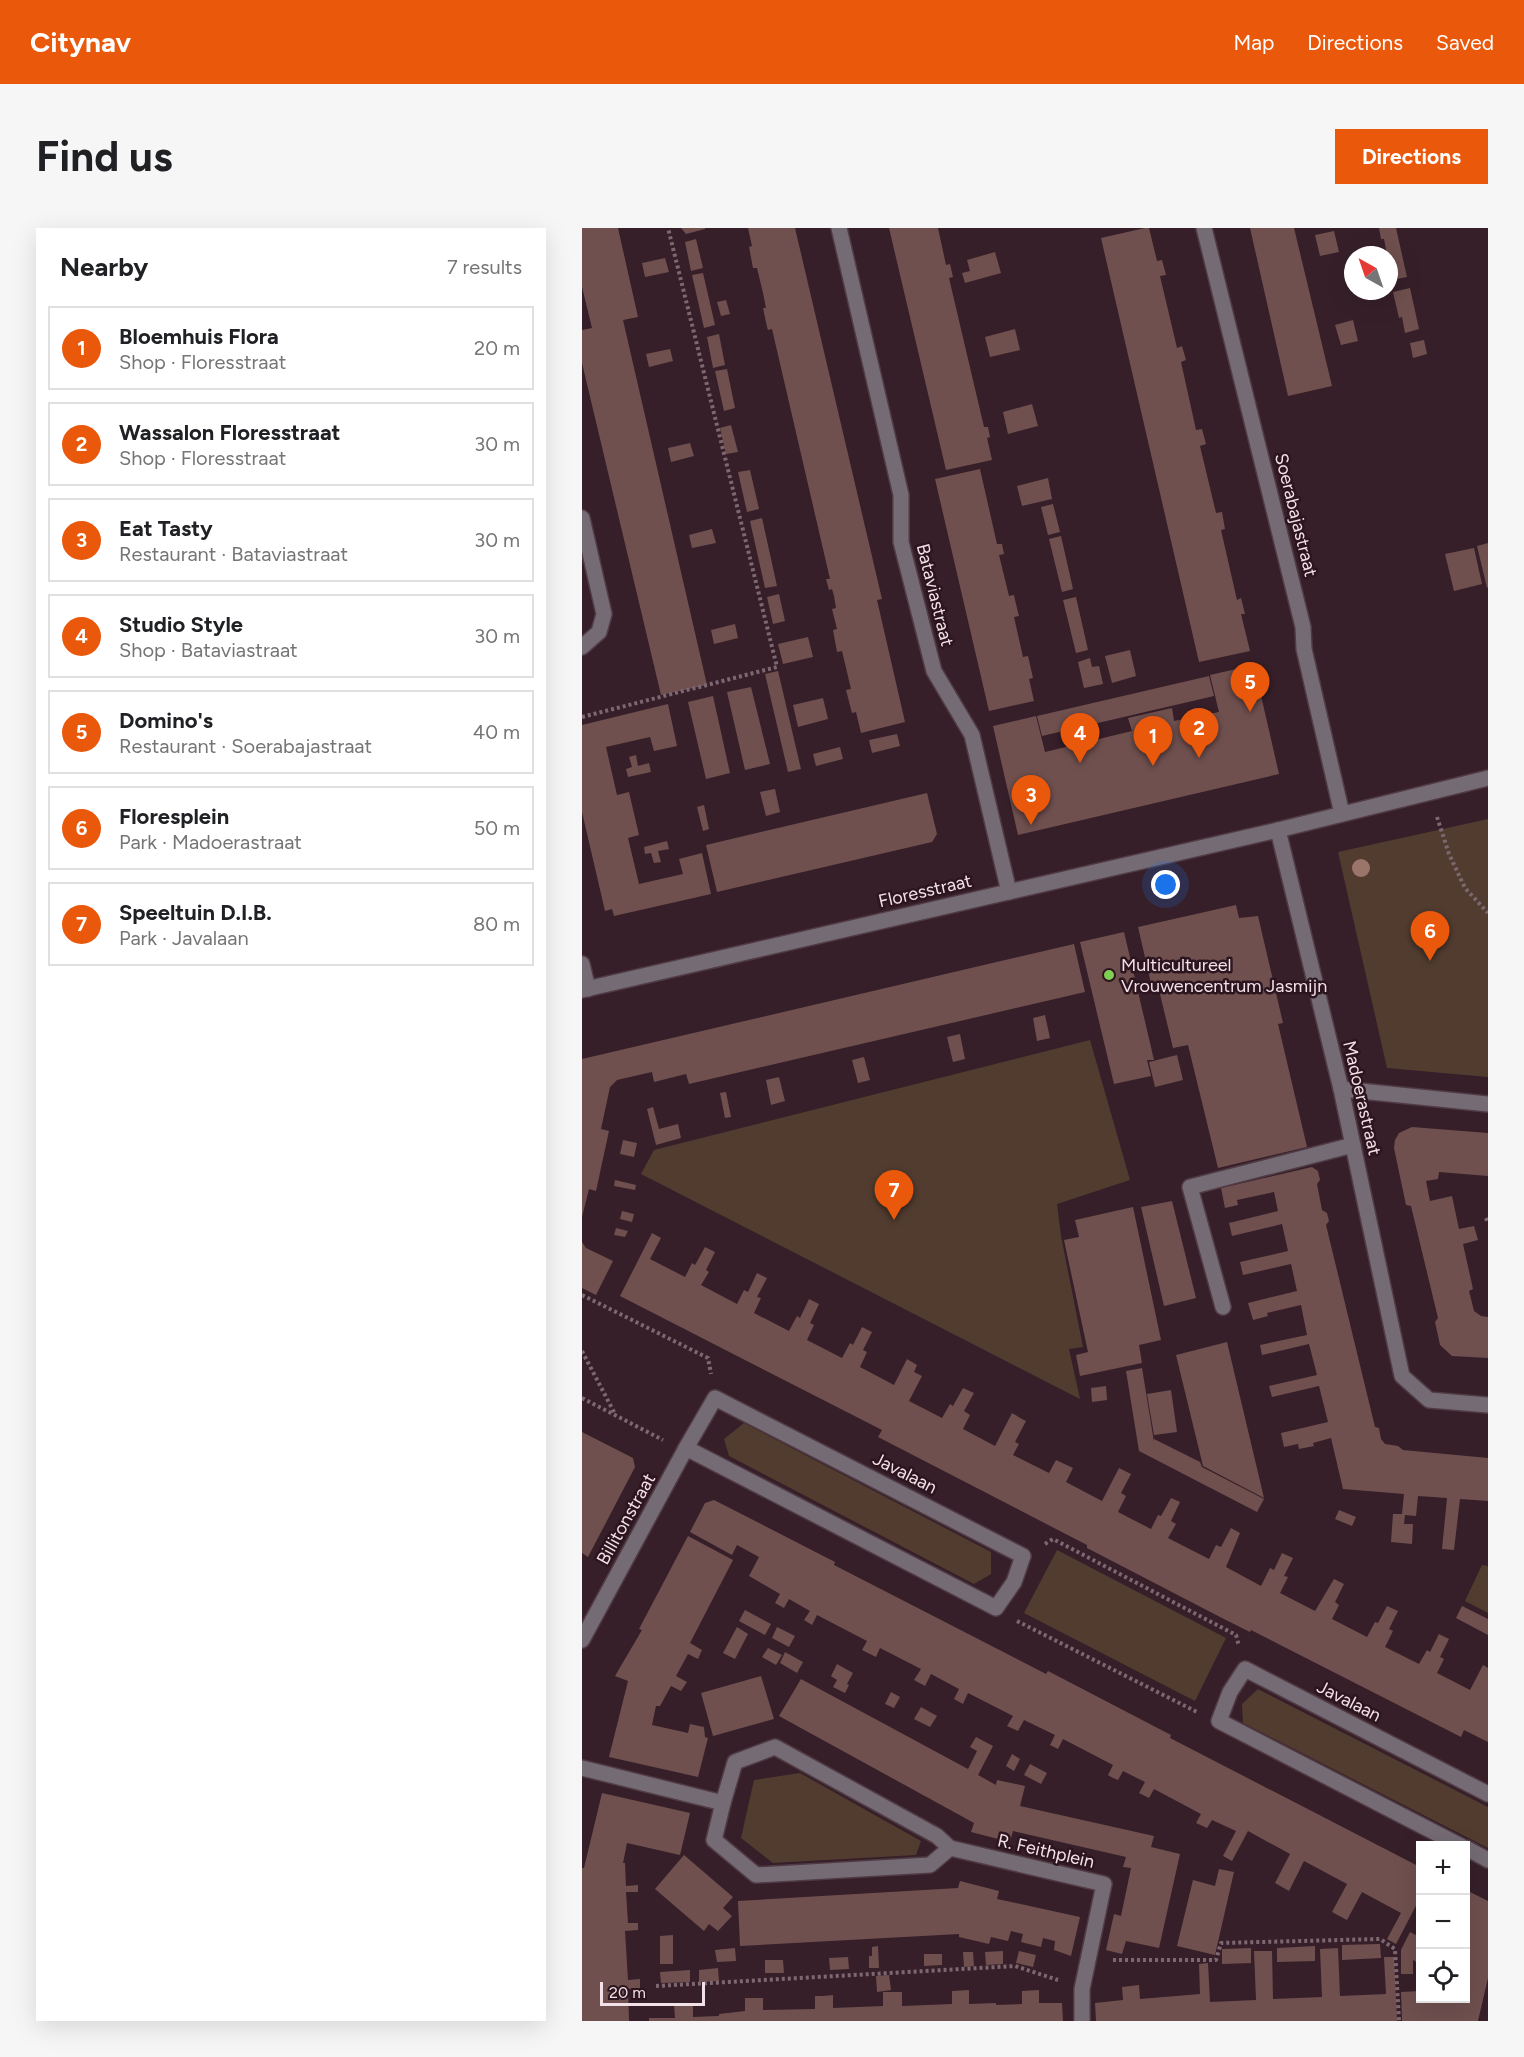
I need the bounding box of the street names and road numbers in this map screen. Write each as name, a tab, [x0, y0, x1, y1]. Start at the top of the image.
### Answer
street label: Soerabajastraat	[1270, 451, 1322, 579]
street label: Bataviastraat	[912, 541, 958, 649]
street label: Floresstraat	[876, 870, 974, 912]
street label: Madoerastraat	[1338, 1039, 1386, 1158]
street label: Javalaan	[869, 1448, 941, 1498]
street label: Billitonstraat	[592, 1469, 660, 1568]
street label: Javalaan	[1313, 1676, 1385, 1726]
street label: R. Feithplein	[995, 1829, 1097, 1873]

